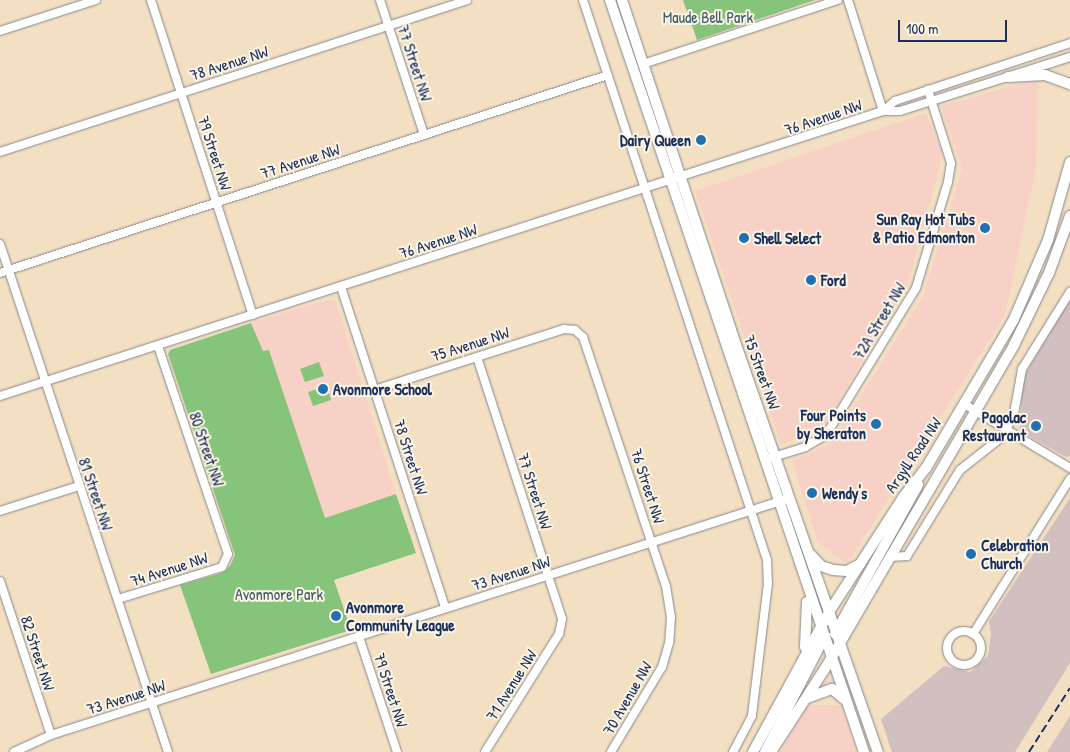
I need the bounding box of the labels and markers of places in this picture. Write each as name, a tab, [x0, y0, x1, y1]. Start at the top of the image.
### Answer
place label: Dairy Queen	[620, 130, 691, 150]
marker: Dairy Queen	[695, 134, 707, 146]
place label: Sun Ray Hot Tubs & Patio Edmonton	[873, 209, 975, 247]
marker: Sun Ray Hot Tubs & Patio Edmonton	[979, 222, 991, 234]
place label: Shell Select	[754, 228, 821, 248]
marker: Shell Select	[738, 232, 750, 244]
place label: Ford	[821, 270, 846, 290]
marker: Ford	[805, 274, 817, 286]
place label: Avonmore School	[333, 379, 432, 399]
marker: Avonmore School	[317, 383, 329, 395]
place label: Four Points by Sheraton	[797, 405, 866, 443]
place label: Pagolac Restaurant	[963, 407, 1026, 445]
marker: Four Points by Sheraton	[870, 418, 882, 430]
marker: Pagolac Restaurant	[1030, 420, 1042, 432]
place label: Wendy's	[822, 483, 867, 503]
marker: Wendy's	[806, 487, 818, 499]
place label: Celebration Church	[981, 535, 1049, 573]
marker: Celebration Church	[965, 548, 977, 560]
place label: Avonmore Community League	[346, 597, 455, 635]
marker: Avonmore Community League	[330, 610, 342, 622]

